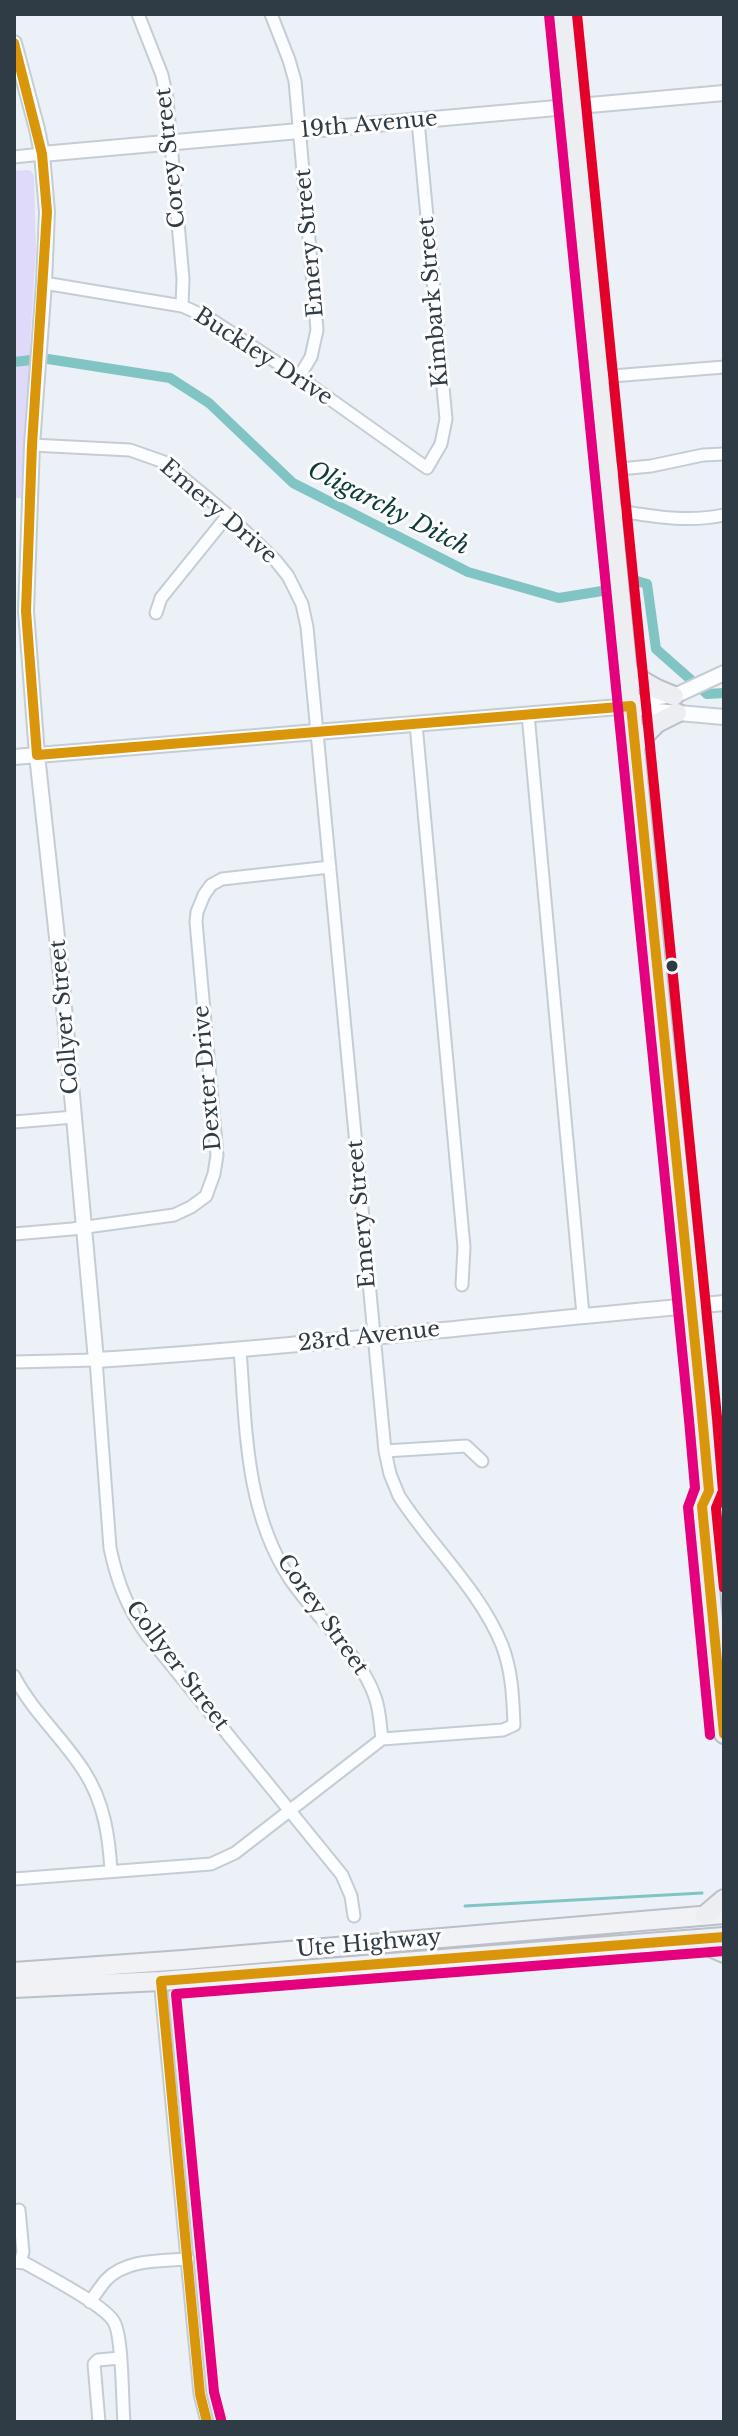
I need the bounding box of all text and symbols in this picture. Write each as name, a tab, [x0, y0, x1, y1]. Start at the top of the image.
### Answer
street label: Corey Street	[150, 86, 192, 230]
street label: 19th Avenue	[299, 106, 439, 144]
street label: Emery Street	[290, 168, 330, 318]
street label: Kimbark Street	[413, 215, 455, 389]
street label: Buckley Drive	[189, 302, 337, 412]
street label: Emery Drive	[154, 454, 282, 570]
water label: Oligarchy Ditch	[303, 456, 473, 562]
street label: Collyer Street	[45, 938, 85, 1096]
unlabelled marker	[664, 958, 680, 974]
street label: Dexter Drive	[188, 1004, 228, 1152]
street label: Emery Street	[342, 1139, 382, 1289]
street label: 23rd Avenue	[297, 1316, 441, 1358]
street label: Corey Street	[271, 1550, 373, 1680]
street label: Collyer Street	[120, 1596, 234, 1736]
street label: Ute Highway	[295, 1925, 443, 1963]

